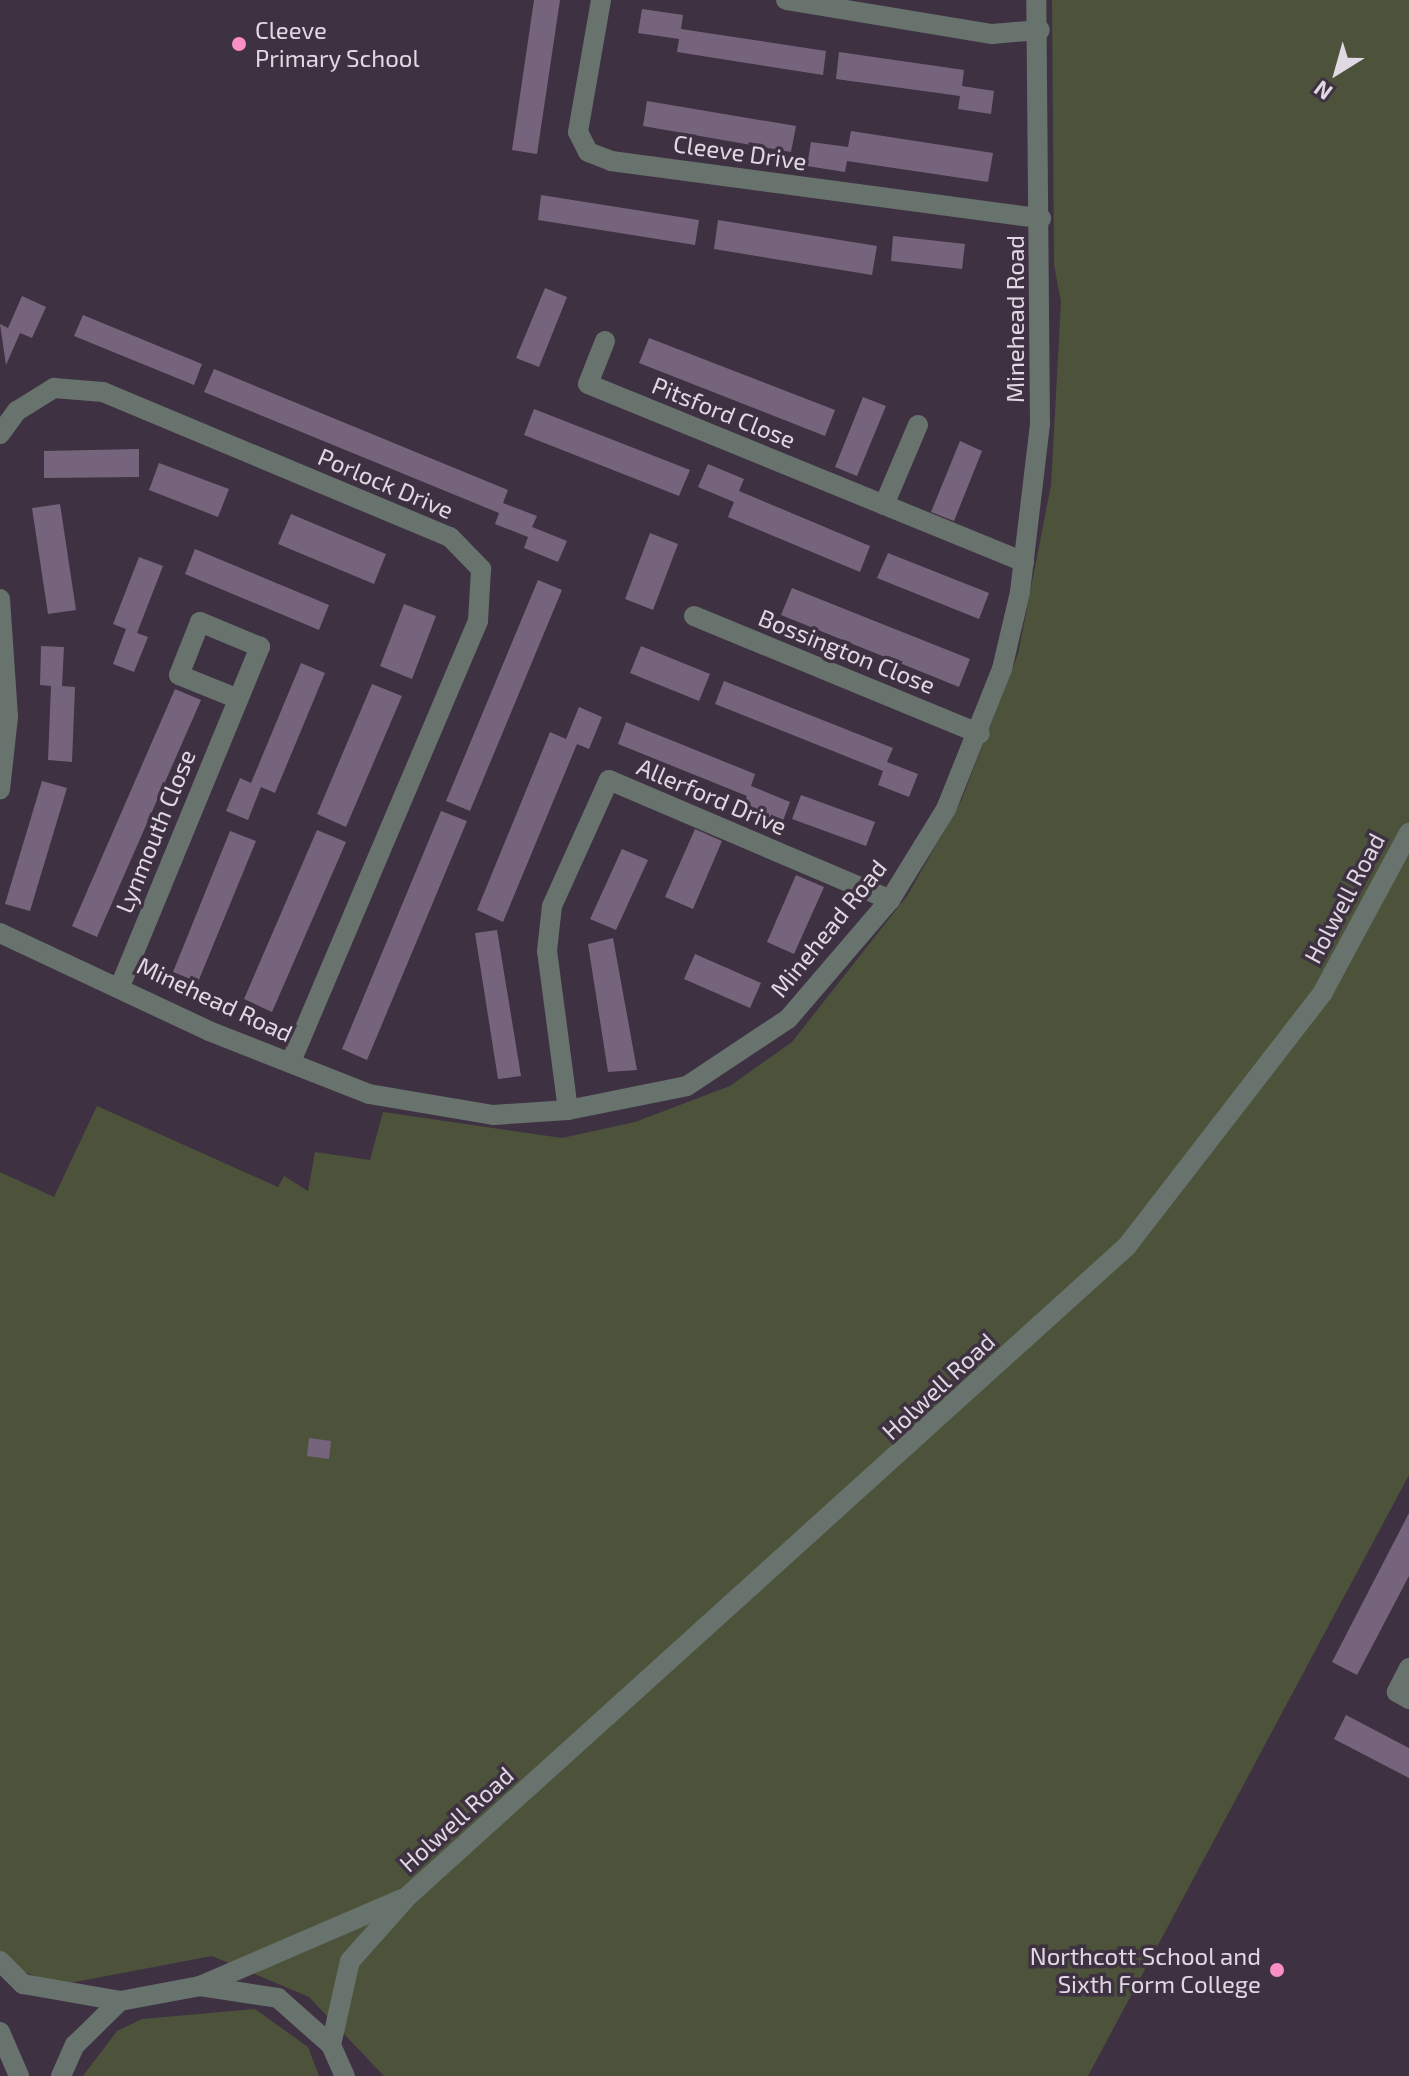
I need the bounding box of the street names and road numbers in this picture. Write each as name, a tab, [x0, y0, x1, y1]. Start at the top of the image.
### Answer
street label: Cleeve Drive	[671, 128, 809, 176]
street label: Minehead Road	[1001, 235, 1029, 403]
street label: Pitsford Close	[648, 370, 800, 454]
street label: Porlock Drive	[314, 442, 458, 524]
street label: Bossington Close	[755, 602, 939, 700]
street label: Lynmouth Close	[109, 745, 201, 917]
street label: Allerford Drive	[633, 752, 791, 840]
street label: Holwell Road	[1298, 828, 1390, 968]
street label: Minehead Road	[764, 854, 892, 1002]
street label: Minehead Road	[133, 950, 297, 1048]
street label: Holwell Road	[876, 1326, 1000, 1446]
street label: Holwell Road	[393, 1760, 519, 1878]

